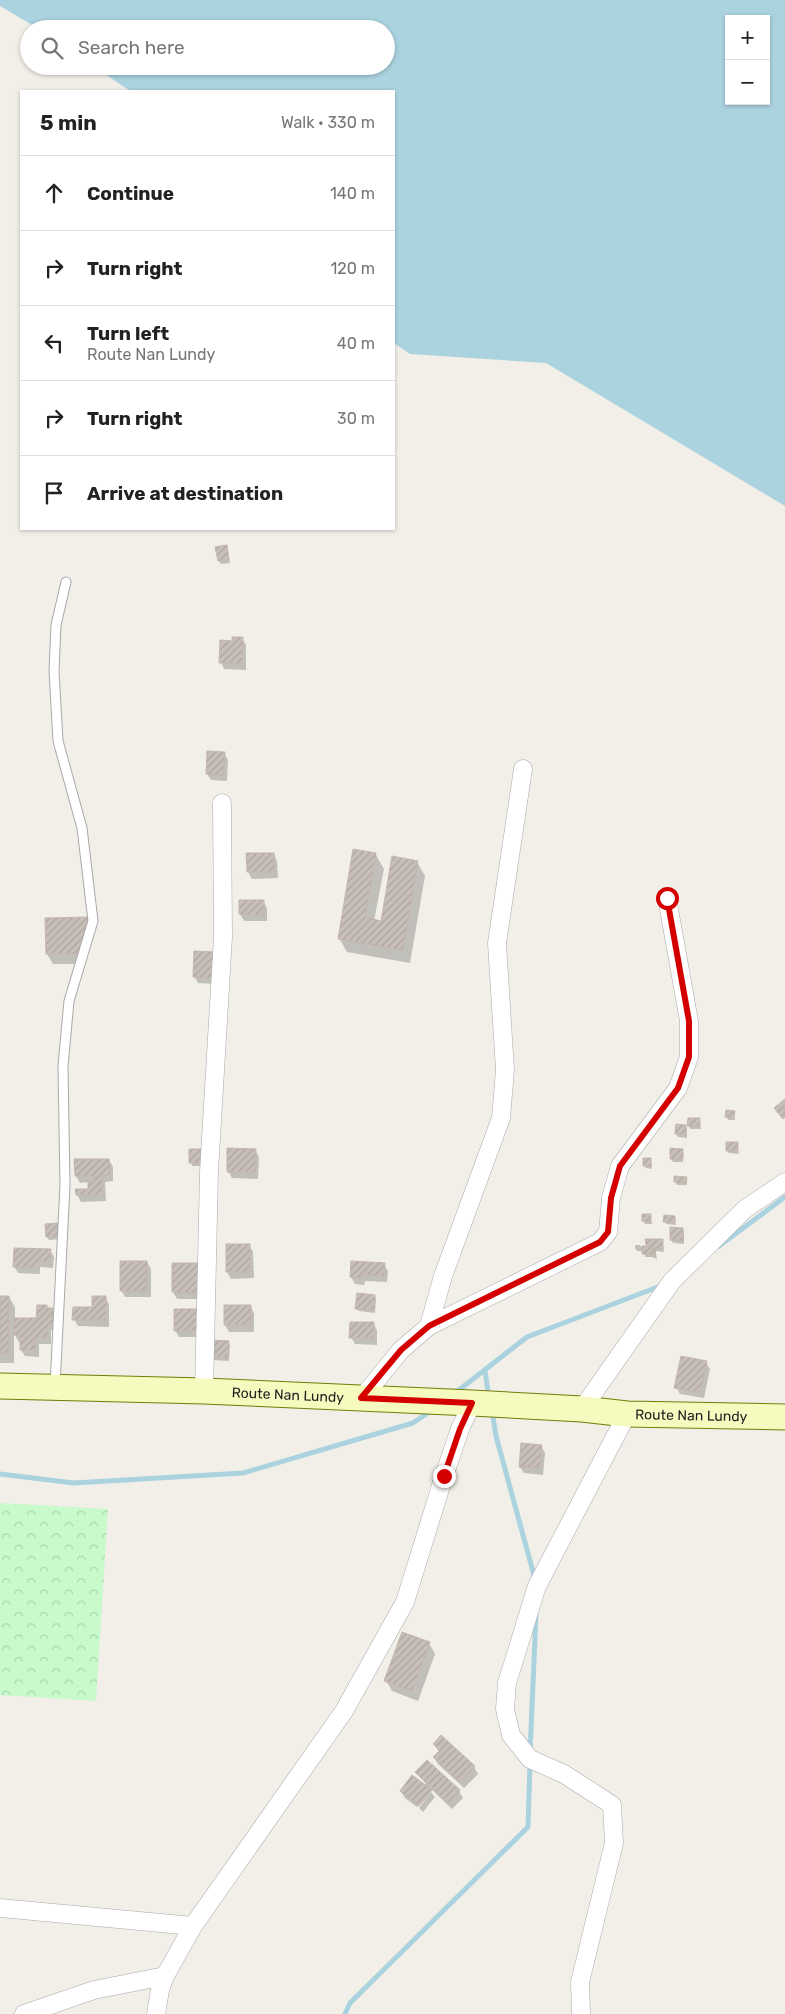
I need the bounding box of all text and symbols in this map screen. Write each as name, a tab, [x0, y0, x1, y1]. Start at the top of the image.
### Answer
map controls	[725, 15, 770, 105]
button: +	[725, 15, 770, 60]
search box	[20, 20, 395, 75]
icon: search	[38, 34, 66, 62]
text: Search here	[78, 36, 185, 59]
button: −	[725, 60, 770, 105]
text: 5 min	[40, 110, 97, 135]
text: Walk · 330 m	[281, 113, 375, 132]
icon: ahead	[40, 179, 68, 207]
text: Continue	[87, 182, 174, 205]
text: 140 m	[330, 184, 375, 203]
icon: right	[40, 254, 68, 282]
text: Turn right	[87, 257, 182, 280]
text: 120 m	[330, 259, 375, 278]
text: Turn left	[87, 322, 169, 345]
icon: left	[40, 329, 68, 357]
text: 40 m	[337, 334, 375, 353]
text: Route Nan Lundy	[87, 345, 215, 364]
icon: right	[40, 404, 68, 432]
text: Turn right	[87, 407, 182, 430]
text: 30 m	[337, 409, 375, 428]
icon: arrive	[40, 479, 68, 507]
text: Arrive at destination	[87, 482, 283, 505]
route start	[656, 887, 679, 910]
street label: Route Nan Lundy	[231, 1384, 345, 1406]
street label: Route Nan Lundy	[635, 1406, 748, 1425]
route end	[433, 1465, 456, 1488]

